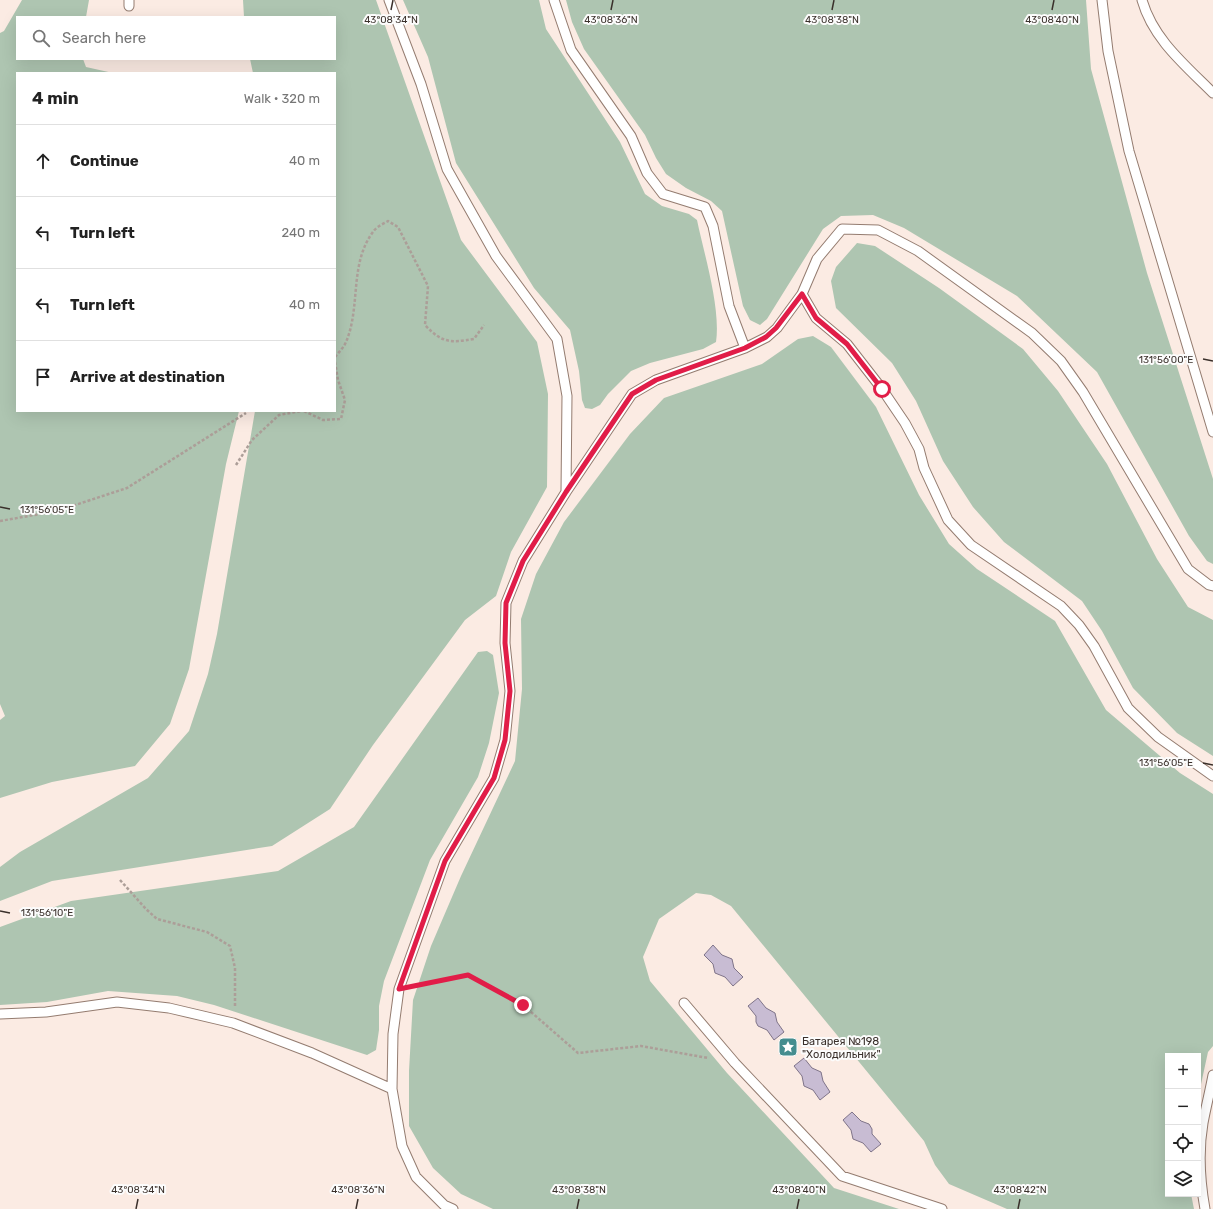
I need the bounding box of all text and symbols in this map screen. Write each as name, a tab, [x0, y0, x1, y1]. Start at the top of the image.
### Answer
text: 43°08'34"N	[364, 14, 418, 26]
text: 43°08'36"N	[584, 14, 638, 26]
text: 43°08'38"N	[805, 14, 859, 26]
text: 43°08'40"N	[1025, 14, 1079, 26]
search box	[16, 16, 336, 60]
icon: search	[30, 27, 52, 49]
text: Search here	[62, 29, 146, 47]
text: 4 min	[32, 88, 79, 108]
text: Walk · 320 m	[244, 91, 320, 106]
icon: ahead	[32, 150, 54, 172]
text: Continue	[70, 152, 139, 170]
text: 40 m	[289, 153, 320, 168]
icon: left	[32, 222, 54, 244]
text: Turn left	[70, 224, 135, 242]
text: 240 m	[281, 225, 320, 240]
icon: left	[32, 294, 54, 316]
text: Turn left	[70, 296, 135, 314]
text: 40 m	[289, 297, 320, 312]
text: 131°56'00"E	[1139, 354, 1193, 366]
icon: arrive	[32, 366, 54, 388]
text: Arrive at destination	[70, 368, 225, 386]
route start	[873, 380, 891, 398]
text: 131°56'05"E	[20, 504, 74, 516]
text: 131°56'05"E	[1139, 757, 1193, 769]
text: 131°56'10"E	[21, 907, 73, 919]
route end	[514, 996, 532, 1014]
place label: Батарея №198 "Холодильник"	[802, 1035, 881, 1061]
place icon: Батарея №198 "Холодильник"	[777, 1036, 799, 1058]
map controls	[1165, 1053, 1201, 1197]
button: +	[1165, 1053, 1201, 1089]
button: −	[1165, 1089, 1201, 1125]
button: locate	[1165, 1125, 1201, 1161]
button: layers	[1165, 1161, 1201, 1197]
text: 43°08'34"N	[111, 1184, 165, 1196]
text: 43°08'36"N	[331, 1184, 385, 1196]
text: 43°08'38"N	[552, 1184, 606, 1196]
text: 43°08'40"N	[772, 1184, 826, 1196]
text: 43°08'42"N	[993, 1184, 1047, 1196]

